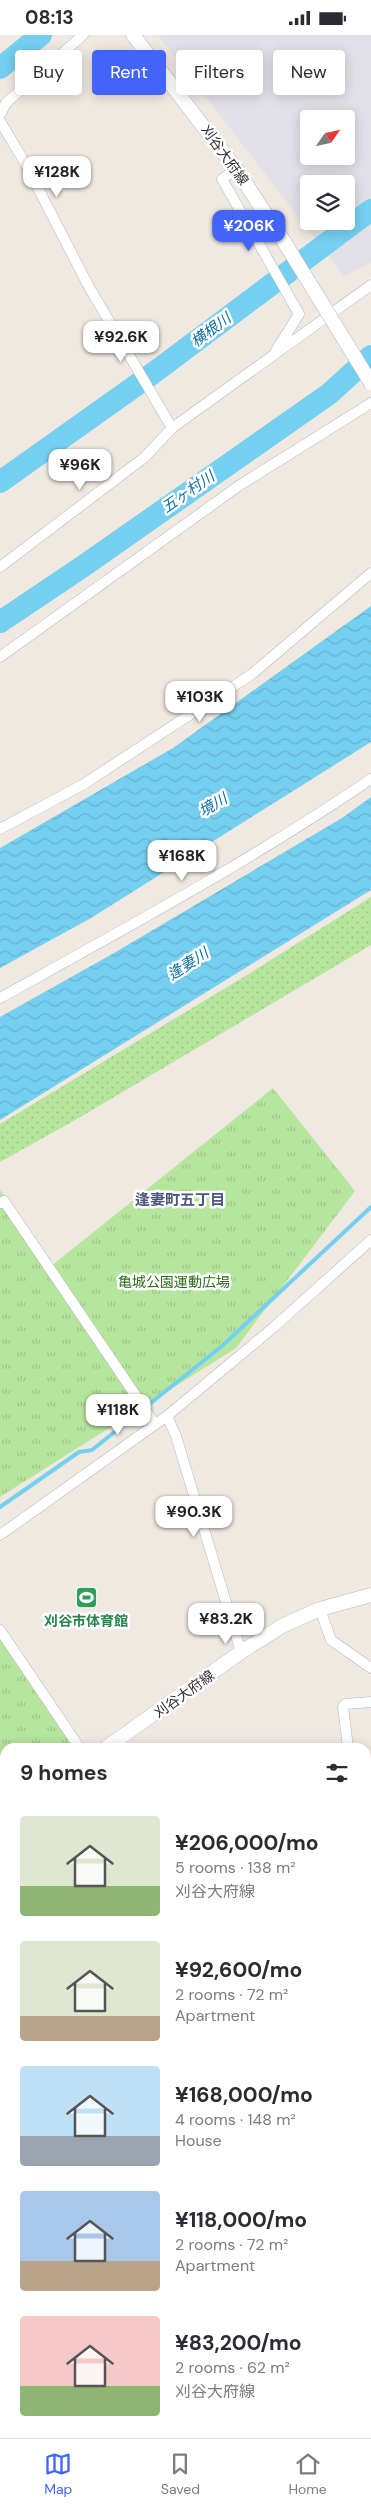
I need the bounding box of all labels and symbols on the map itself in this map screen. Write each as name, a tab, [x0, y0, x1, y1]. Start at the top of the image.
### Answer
north arrow	[300, 110, 355, 165]
street label: 刈谷大府線	[197, 121, 253, 189]
pin: ¥128K	[22, 155, 92, 198]
pin: ¥206K	[214, 209, 284, 252]
water label: 横根川	[187, 307, 237, 352]
pin: ¥92.6K	[80, 321, 162, 363]
pin: ¥96K	[50, 449, 110, 491]
water label: 五ヶ村川	[158, 465, 220, 517]
pin: ¥103K	[165, 681, 235, 723]
water label: 境川	[195, 788, 233, 821]
pin: ¥168K	[147, 839, 217, 882]
water label: 逢妻川	[164, 942, 214, 985]
district label: 逢妻町五丁目	[135, 1190, 225, 1210]
park label: 亀城公園運動広場	[118, 1273, 230, 1291]
pin: ¥118K	[83, 1393, 153, 1436]
pin: ¥90.3K	[153, 1495, 235, 1538]
sports icon: 刈谷市体育館	[74, 1586, 98, 1610]
pin: ¥83.2K	[185, 1603, 267, 1645]
place label: 刈谷市体育館	[44, 1612, 128, 1630]
street label: 刈谷大府線	[150, 1666, 218, 1722]

